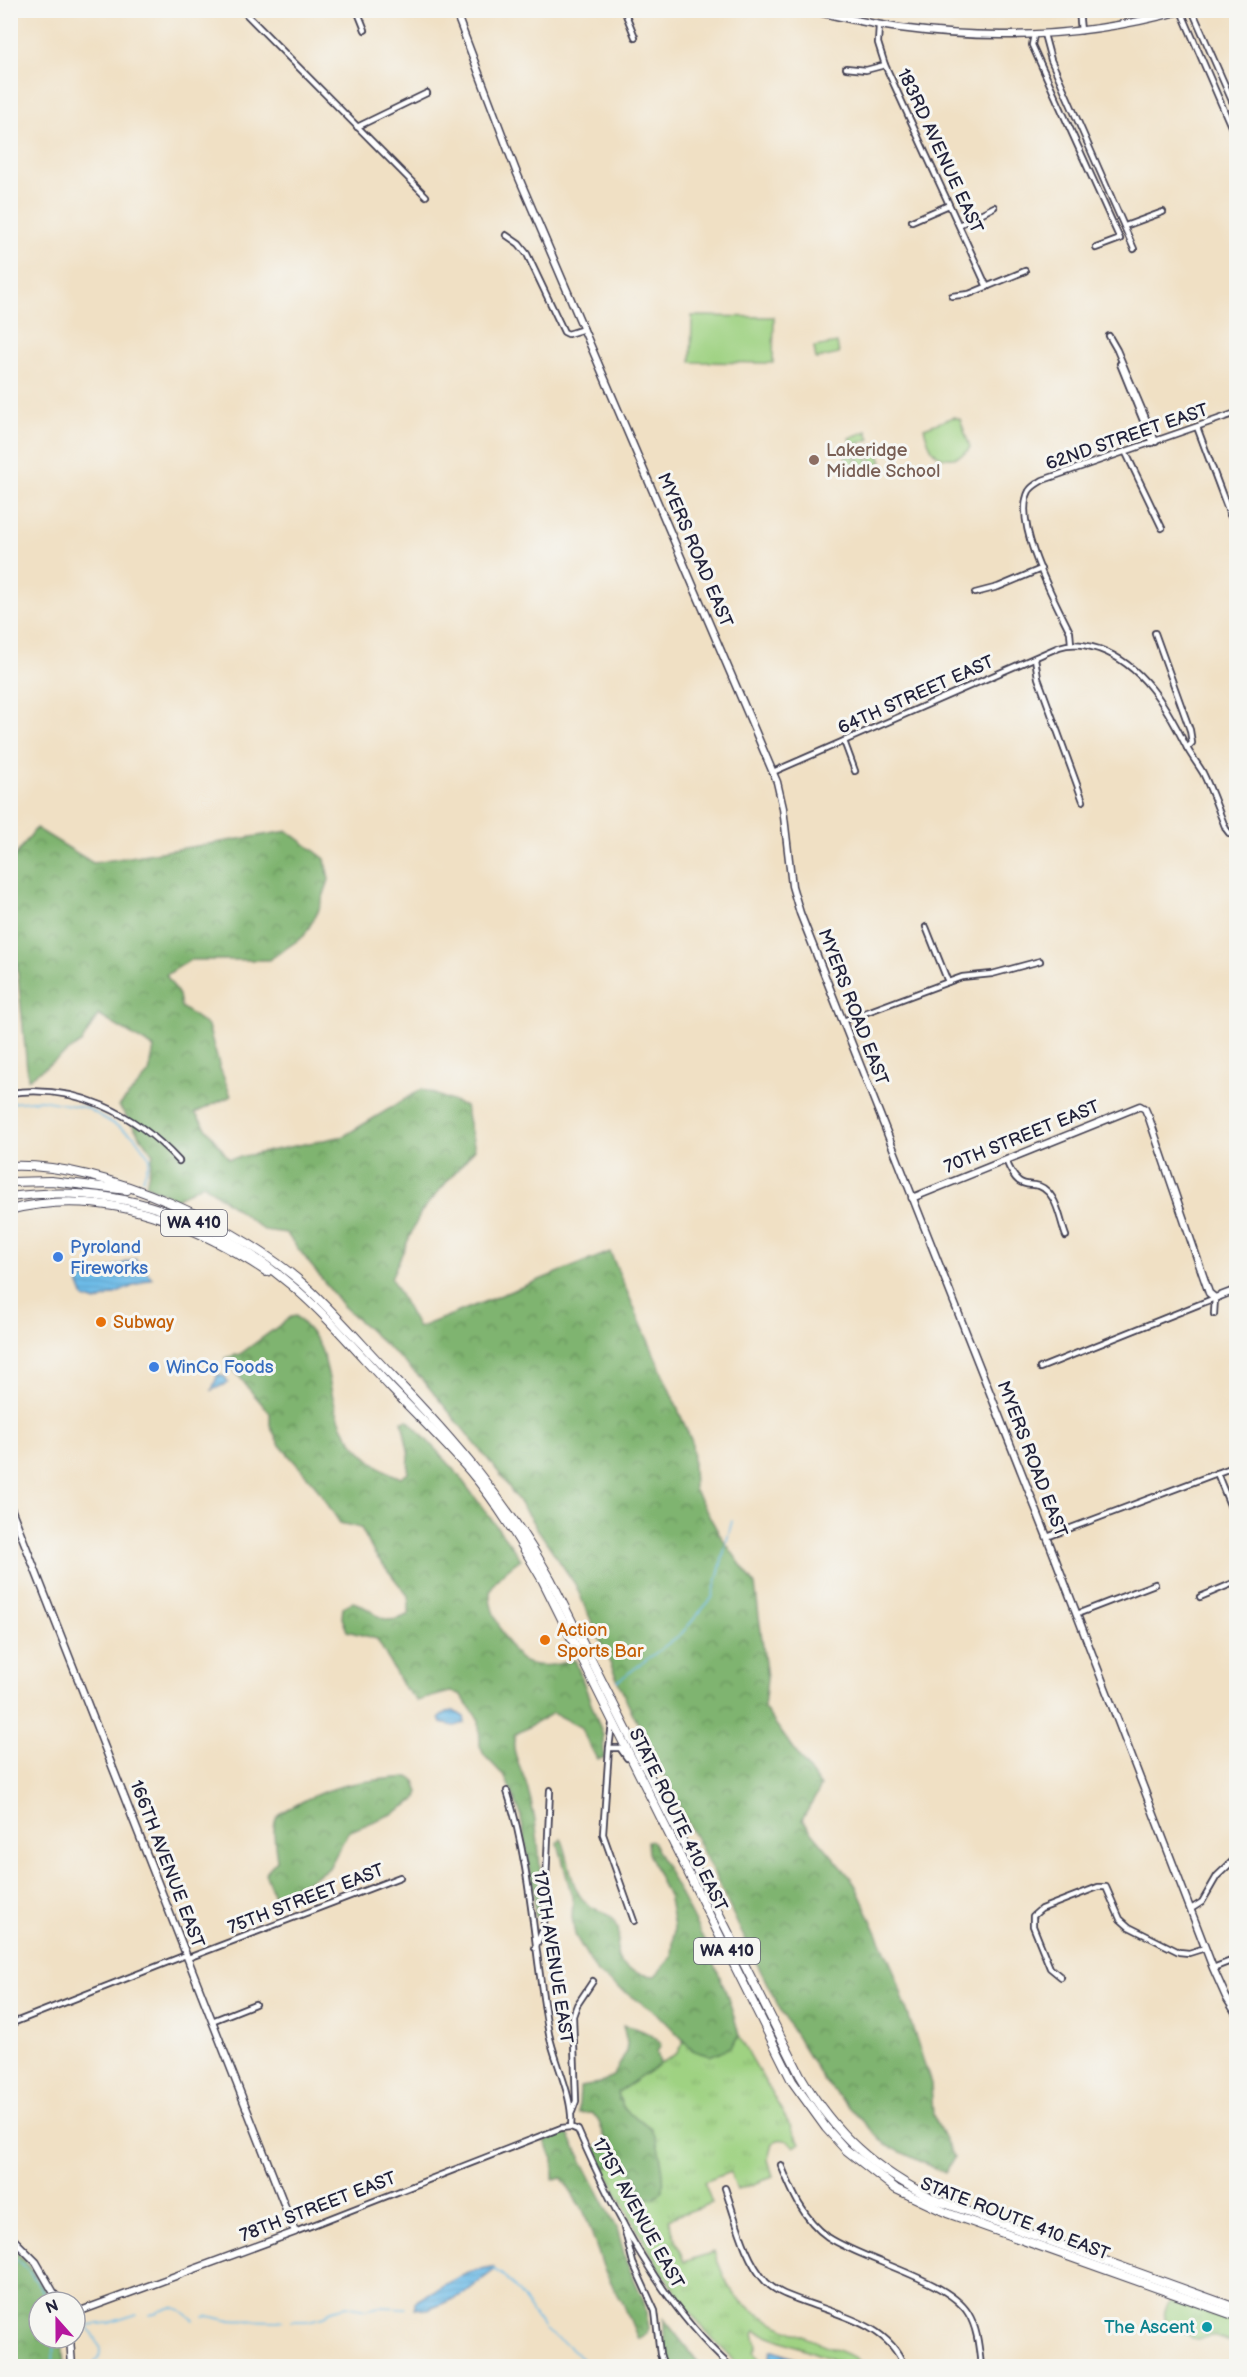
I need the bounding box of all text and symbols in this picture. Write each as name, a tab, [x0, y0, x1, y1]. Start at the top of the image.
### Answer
street label: 183RD AVENUE EAST	[893, 65, 988, 237]
street label: 62ND STREET EAST	[1043, 399, 1211, 475]
place label: Lakeridge Middle School	[826, 440, 940, 482]
marker: Lakeridge Middle School	[807, 453, 821, 467]
street label: MYERS ROAD EAST	[653, 470, 737, 631]
street label: 64TH STREET EAST	[835, 651, 997, 739]
street label: MYERS ROAD EAST	[814, 926, 893, 1088]
street label: 70TH STREET EAST	[941, 1096, 1103, 1178]
road number: WA 410	[161, 1210, 227, 1236]
place label: Pyroland Fireworks	[70, 1237, 148, 1279]
marker: Pyroland Fireworks	[51, 1250, 65, 1264]
place label: Subway	[113, 1312, 175, 1333]
marker: Subway	[94, 1315, 108, 1329]
place label: WinCo Foods	[166, 1357, 274, 1378]
marker: WinCo Foods	[147, 1360, 161, 1374]
street label: MYERS ROAD EAST	[993, 1378, 1072, 1540]
place label: Action Sports Bar	[557, 1620, 644, 1662]
marker: Action Sports Bar	[538, 1633, 552, 1647]
street label: STATE ROUTE 410 EAST	[624, 1725, 732, 1915]
street label: 166TH AVENUE EAST	[125, 1777, 209, 1951]
street label: 75TH STREET EAST	[225, 1859, 387, 1938]
street label: 170TH AVENUE EAST	[529, 1869, 577, 2045]
road number: WA 410	[694, 1938, 760, 1964]
street label: 171ST AVENUE EAST	[588, 2134, 688, 2292]
street label: 78TH STREET EAST	[237, 2167, 399, 2246]
street label: STATE ROUTE 410 EAST	[917, 2173, 1113, 2265]
north arrow	[27, 2290, 87, 2350]
text: N	[43, 2296, 61, 2318]
place label: The Ascent	[1104, 2317, 1195, 2338]
marker: The Ascent	[1200, 2320, 1214, 2334]

